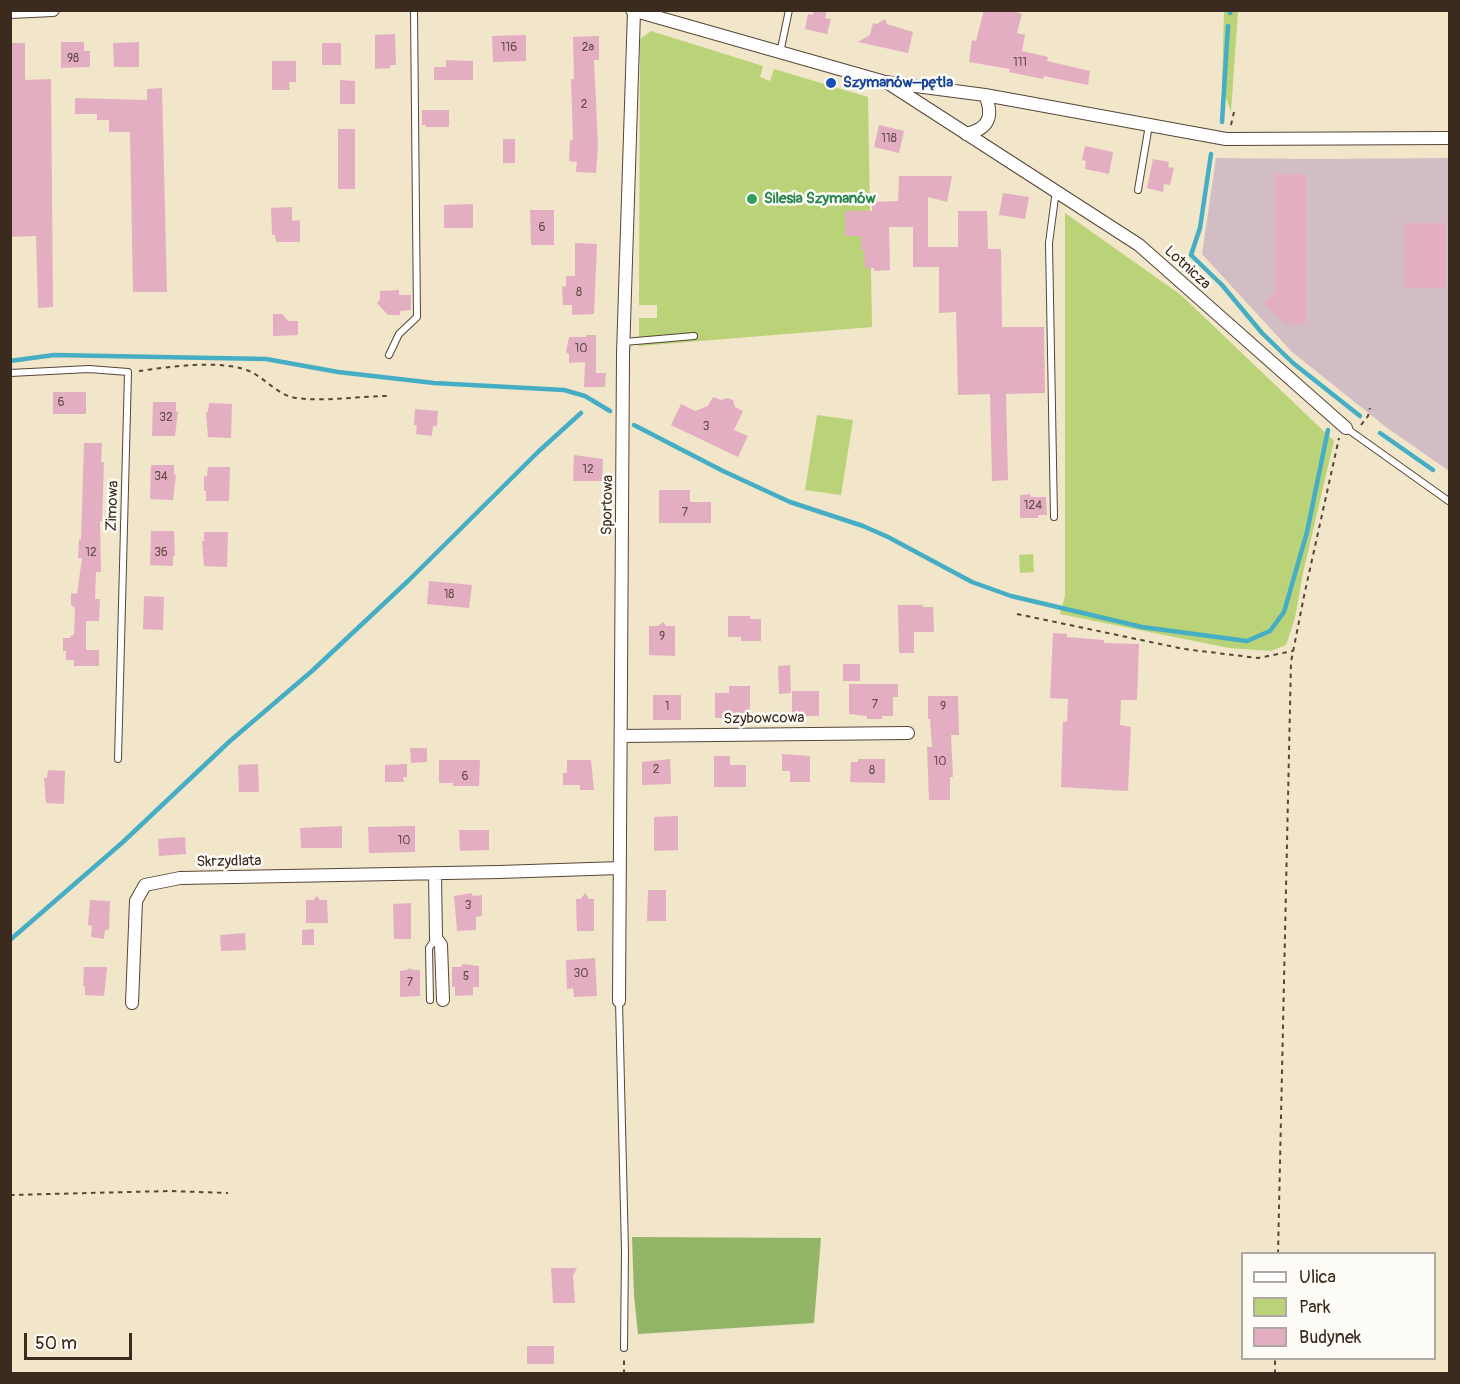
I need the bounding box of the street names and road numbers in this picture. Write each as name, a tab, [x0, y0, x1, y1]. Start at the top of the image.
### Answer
street label: Lotnicza	[1160, 243, 1214, 293]
street label: Sportowa	[598, 475, 618, 535]
street label: Zimowa	[103, 480, 123, 532]
street label: Szybowcowa	[723, 709, 805, 729]
street label: Skrzydlata	[196, 852, 262, 872]

